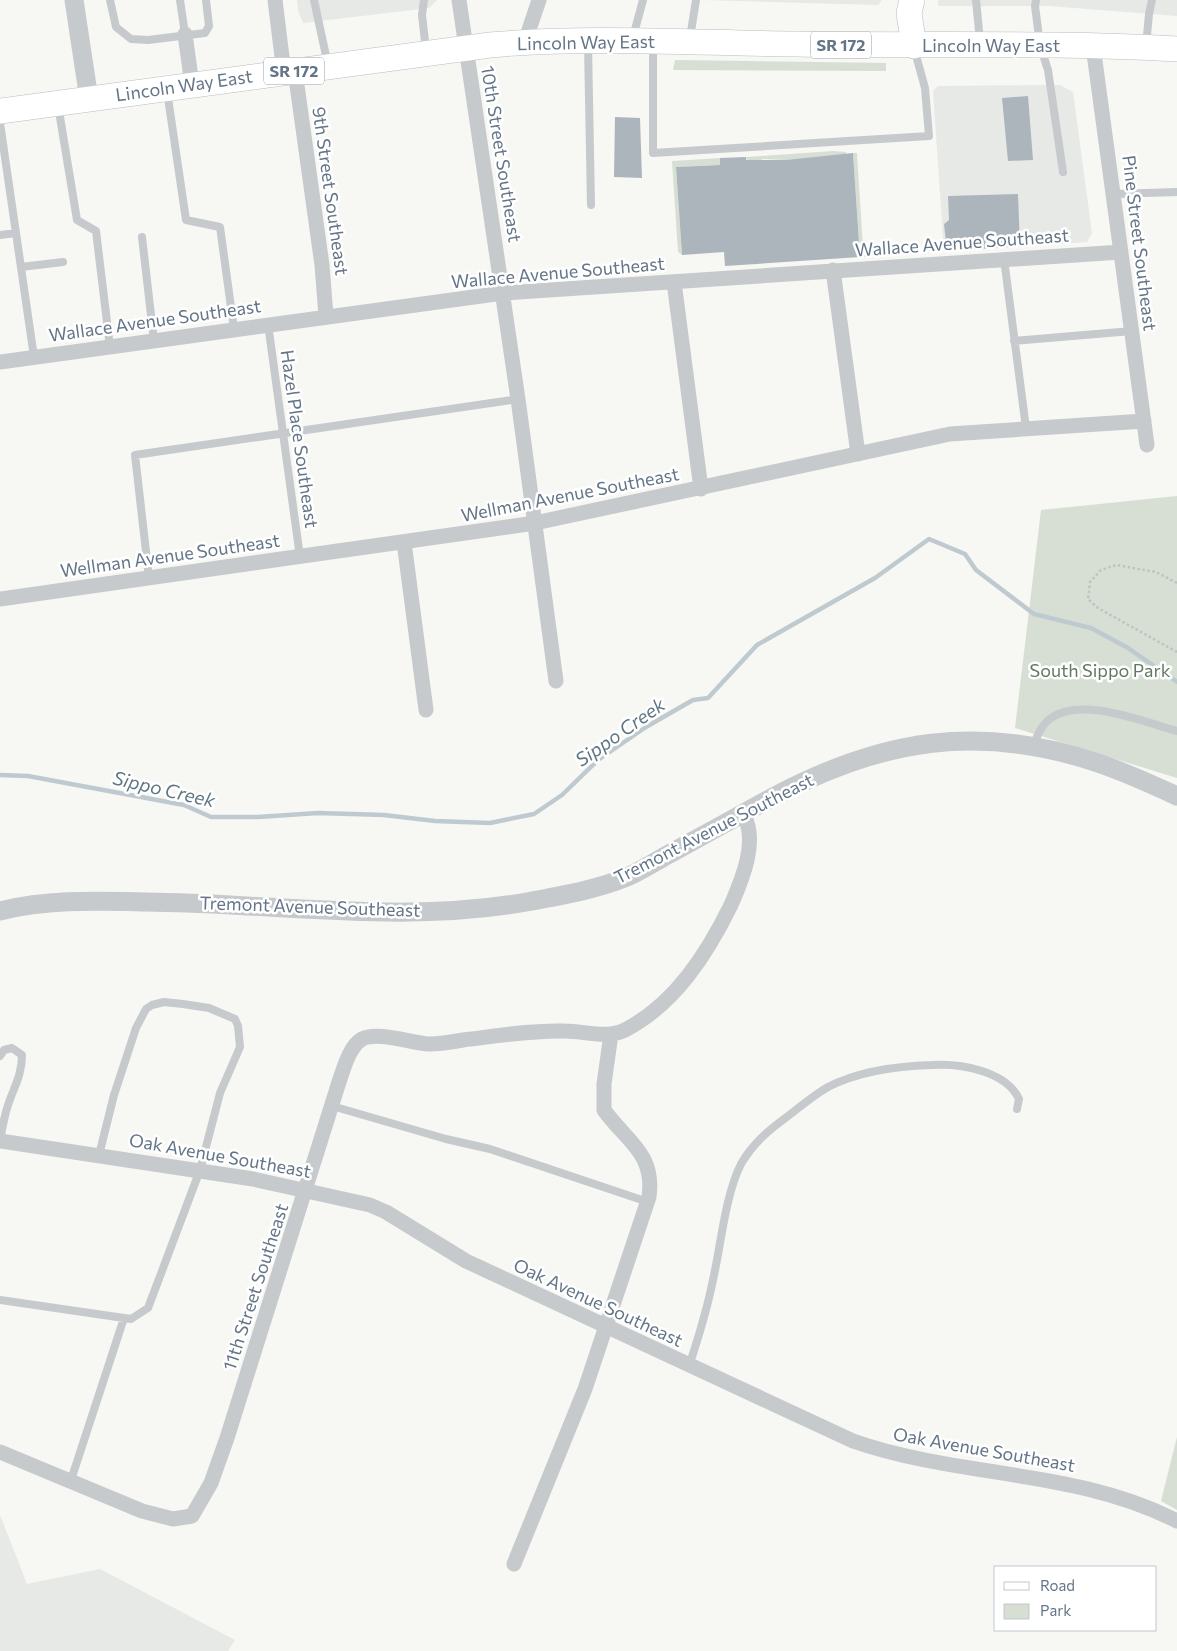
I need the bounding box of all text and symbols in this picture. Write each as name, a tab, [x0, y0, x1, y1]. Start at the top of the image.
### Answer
street label: Lincoln Way East	[517, 30, 655, 54]
road number: SR 172	[811, 32, 871, 58]
street label: Lincoln Way East	[922, 34, 1060, 56]
road number: SR 172	[264, 58, 324, 84]
street label: Lincoln Way East	[114, 64, 254, 106]
street label: 10th Street Southeast	[477, 64, 527, 244]
street label: 9th Street Southeast	[308, 105, 354, 277]
street label: Pine Street Southeast	[1118, 154, 1162, 332]
street label: Wallace Avenue Southeast	[854, 224, 1070, 260]
street label: Wallace Avenue Southeast	[450, 252, 666, 292]
street label: Wallace Avenue Southeast	[47, 294, 262, 346]
street label: Hazel Place Southeast	[277, 348, 323, 530]
street label: Wellman Avenue Southeast	[459, 462, 681, 526]
street label: Wellman Avenue Southeast	[59, 529, 281, 581]
park label: South Sippo Park	[1030, 659, 1171, 681]
water label: Sippo Creek	[570, 692, 670, 771]
water label: Sippo Creek	[111, 766, 218, 812]
street label: Tremont Avenue Southeast	[610, 768, 817, 888]
street label: Tremont Avenue Southeast	[199, 891, 421, 921]
street label: Oak Avenue Southeast	[128, 1128, 313, 1182]
street label: 11th Street Southeast	[218, 1200, 292, 1373]
street label: Oak Avenue Southeast	[510, 1253, 687, 1351]
street label: Oak Avenue Southeast	[892, 1422, 1077, 1476]
legend	[994, 1566, 1157, 1631]
text: Road	[1040, 1576, 1075, 1594]
text: Park	[1040, 1601, 1071, 1619]

